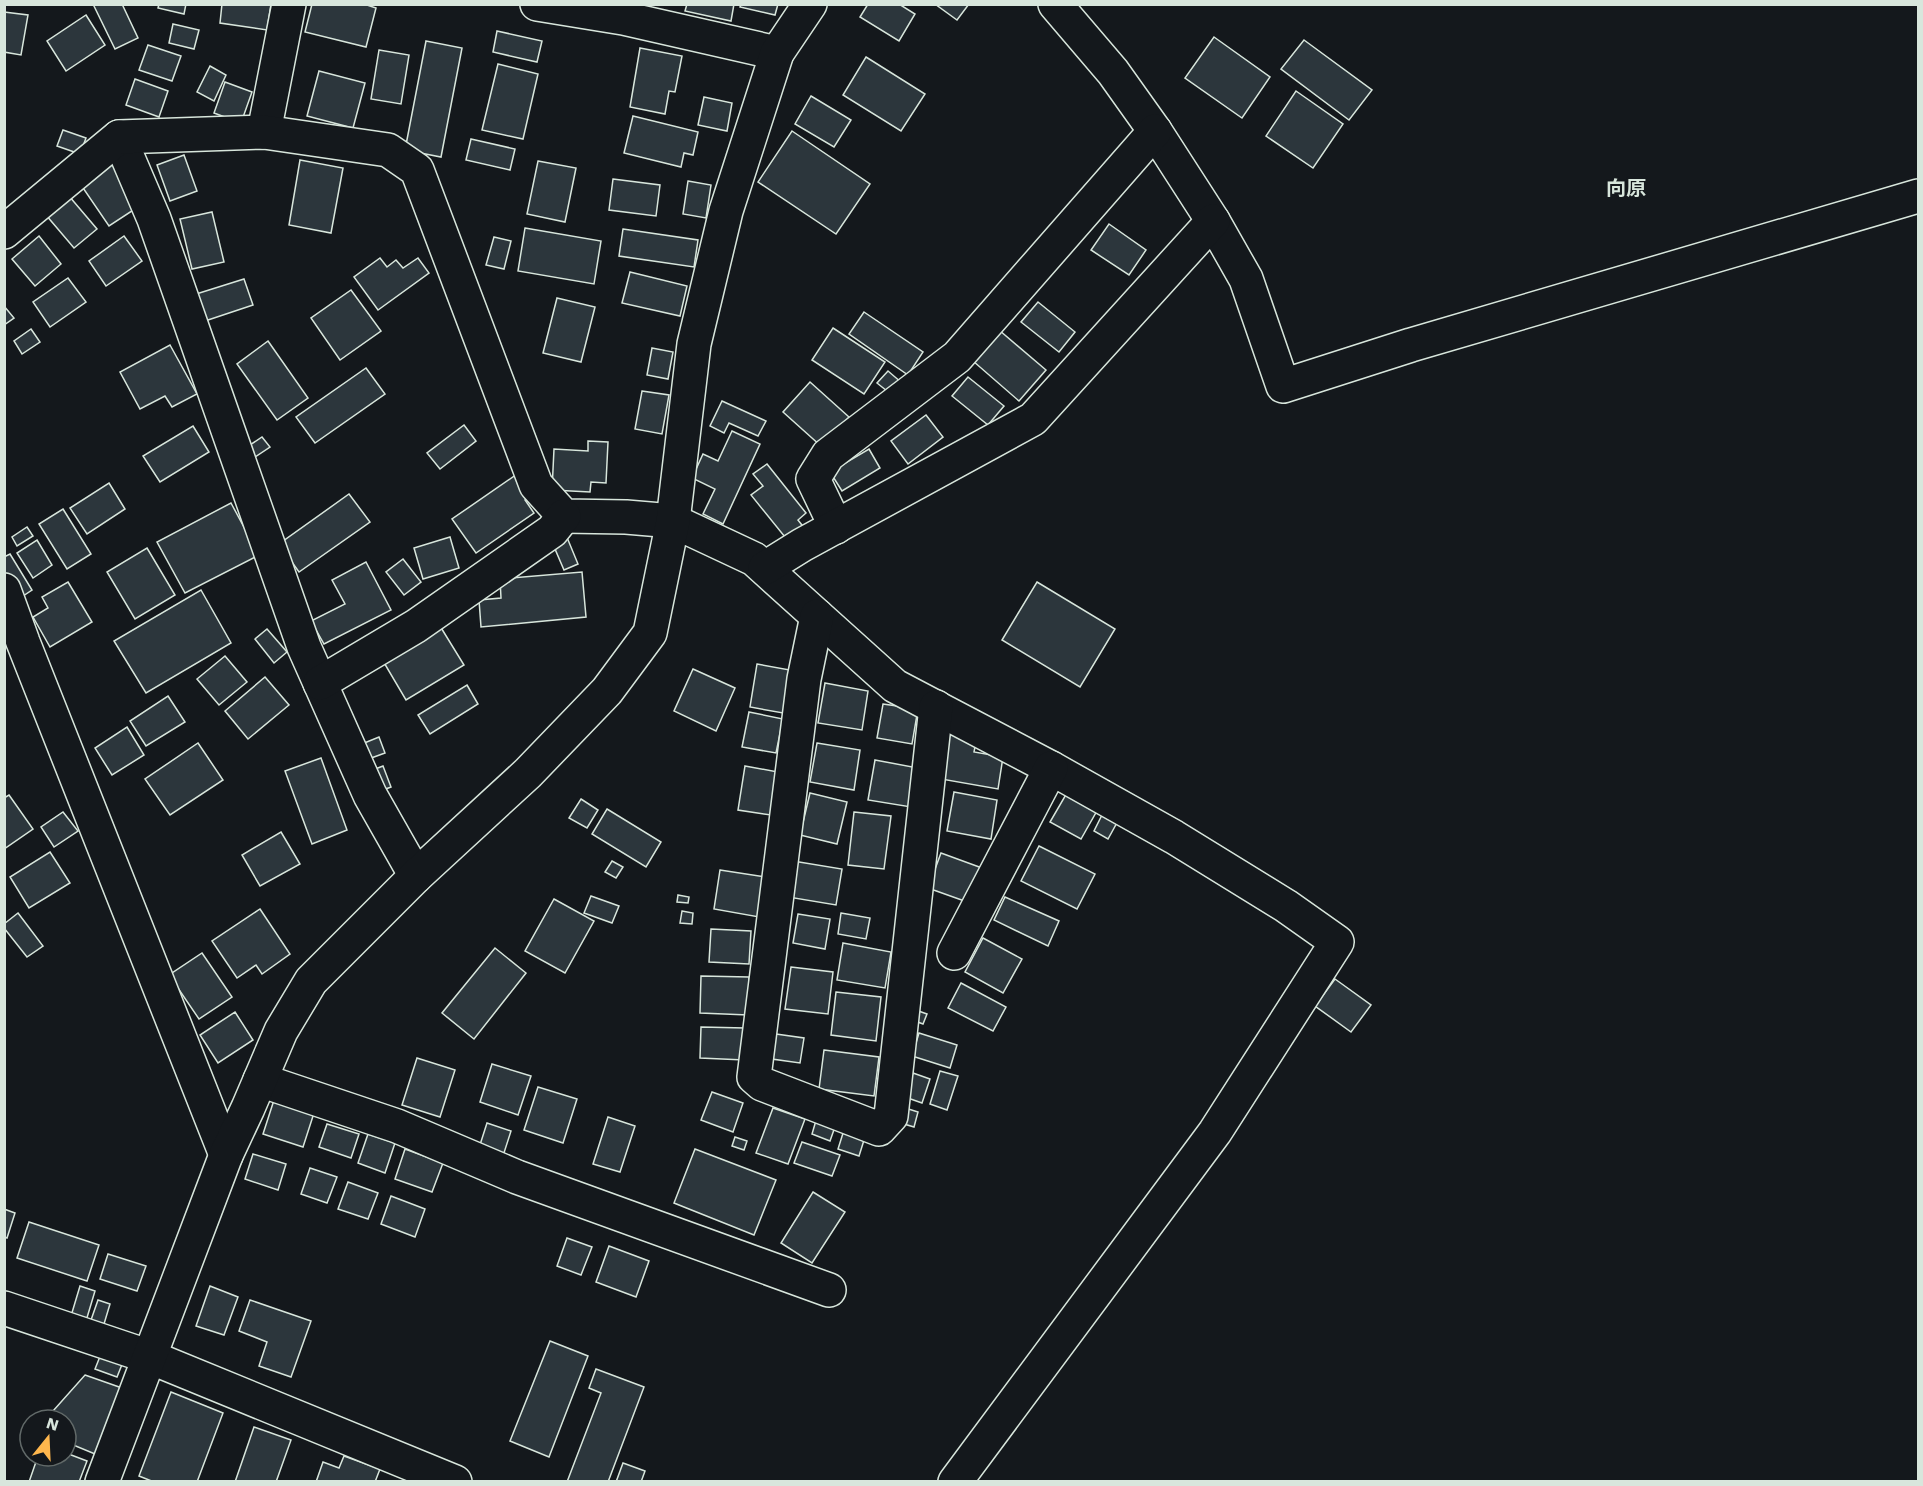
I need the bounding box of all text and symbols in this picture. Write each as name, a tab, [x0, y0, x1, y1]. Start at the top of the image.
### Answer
district label: 向原	[1606, 176, 1646, 200]
north arrow	[18, 1408, 78, 1468]
text: N	[44, 1413, 61, 1435]

